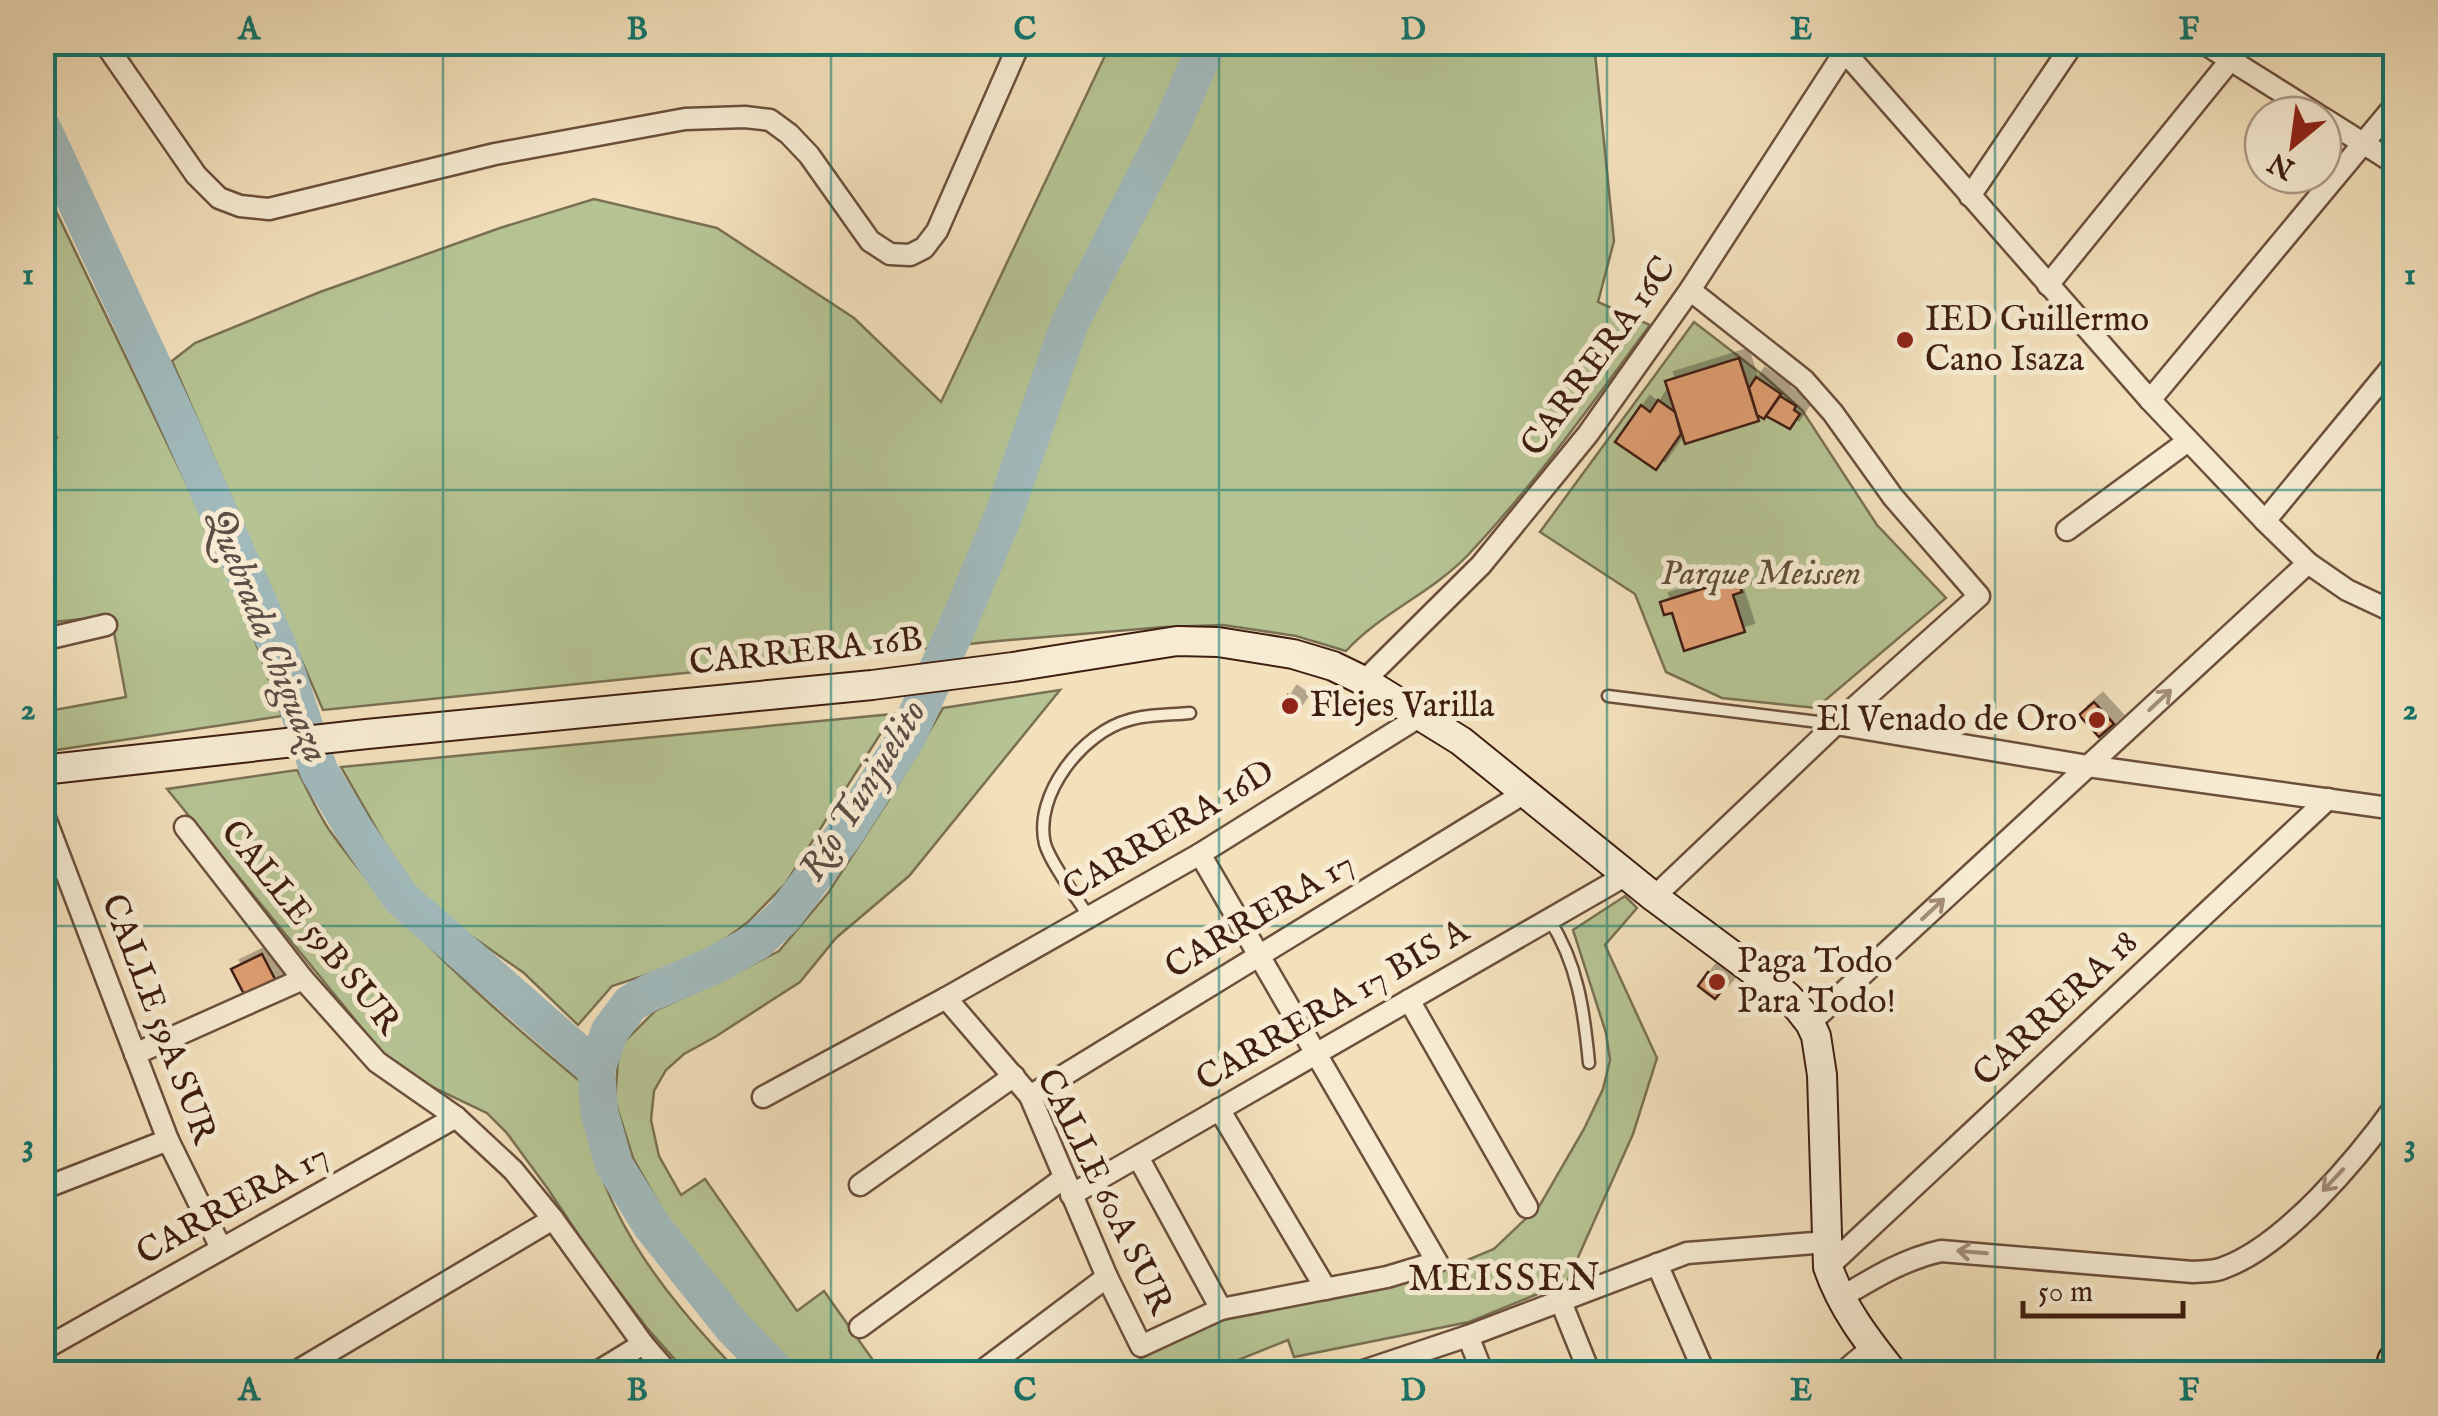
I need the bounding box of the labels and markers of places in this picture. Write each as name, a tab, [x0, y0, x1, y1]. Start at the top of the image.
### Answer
place label: IED Guillermo Cano Isaza	[1925, 298, 2149, 383]
marker: IED Guillermo Cano Isaza	[1894, 329, 1916, 351]
place label: Flejes Varilla	[1310, 684, 1495, 729]
marker: Flejes Varilla	[1279, 695, 1301, 717]
place label: El Venado de Oro	[1816, 698, 2077, 743]
marker: El Venado de Oro	[2086, 709, 2108, 731]
place label: Paga Todo Para Todo!	[1737, 940, 1896, 1025]
marker: Paga Todo Para Todo!	[1706, 971, 1728, 993]

